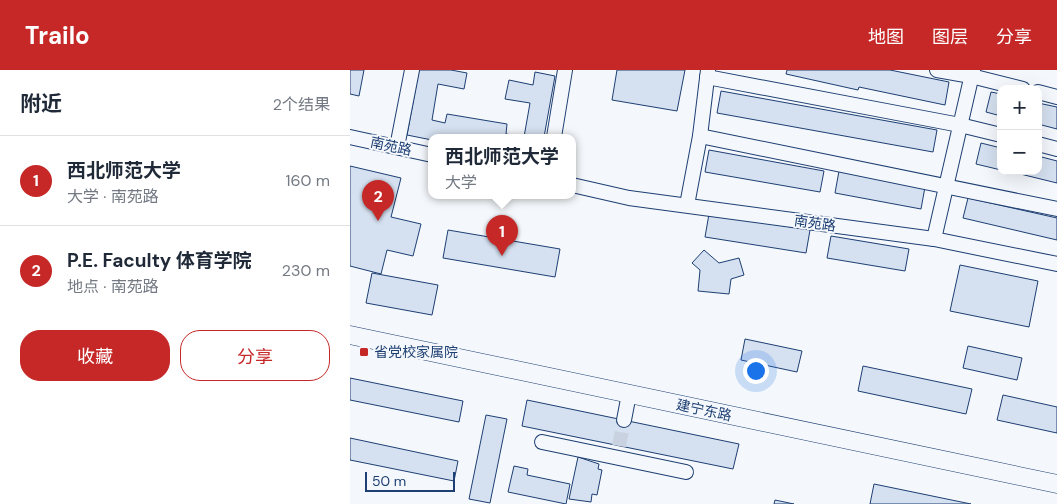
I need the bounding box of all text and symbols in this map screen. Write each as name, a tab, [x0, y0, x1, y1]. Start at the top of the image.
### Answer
text: Trailo	[25, 20, 90, 51]
text: 地图	[868, 25, 904, 49]
text: 图层	[932, 25, 968, 49]
text: 分享	[996, 25, 1032, 49]
map controls	[997, 85, 1042, 175]
button: +	[997, 85, 1042, 130]
text: 附近	[20, 90, 62, 118]
text: 2个结果	[273, 94, 330, 115]
button: −	[997, 130, 1042, 175]
street label: 南苑路	[369, 133, 413, 159]
popup	[428, 134, 576, 199]
text: 西北师范大学	[445, 144, 559, 169]
text: 西北师范大学	[67, 158, 181, 183]
text: 1	[33, 170, 39, 191]
text: 160 m	[286, 170, 330, 191]
text: 大学	[445, 172, 477, 193]
pin: 2	[362, 180, 394, 221]
text: 大学 · 南苑路	[67, 186, 159, 207]
street label: 南苑路	[793, 211, 837, 235]
pin: 1	[486, 215, 518, 256]
text: P.E. Faculty 体育学院	[67, 248, 252, 273]
text: 2	[31, 260, 41, 281]
text: 230 m	[282, 260, 330, 281]
text: 地点 · 南苑路	[67, 276, 159, 297]
button: 收藏	[20, 330, 170, 381]
button: 分享	[180, 330, 330, 381]
place label: 省党校家属院	[374, 343, 458, 361]
marker: 省党校家属院	[358, 346, 370, 358]
your location	[743, 358, 769, 384]
street label: 建宁东路	[675, 395, 733, 425]
scale bar	[365, 469, 455, 492]
text: 50 m	[372, 472, 406, 490]

